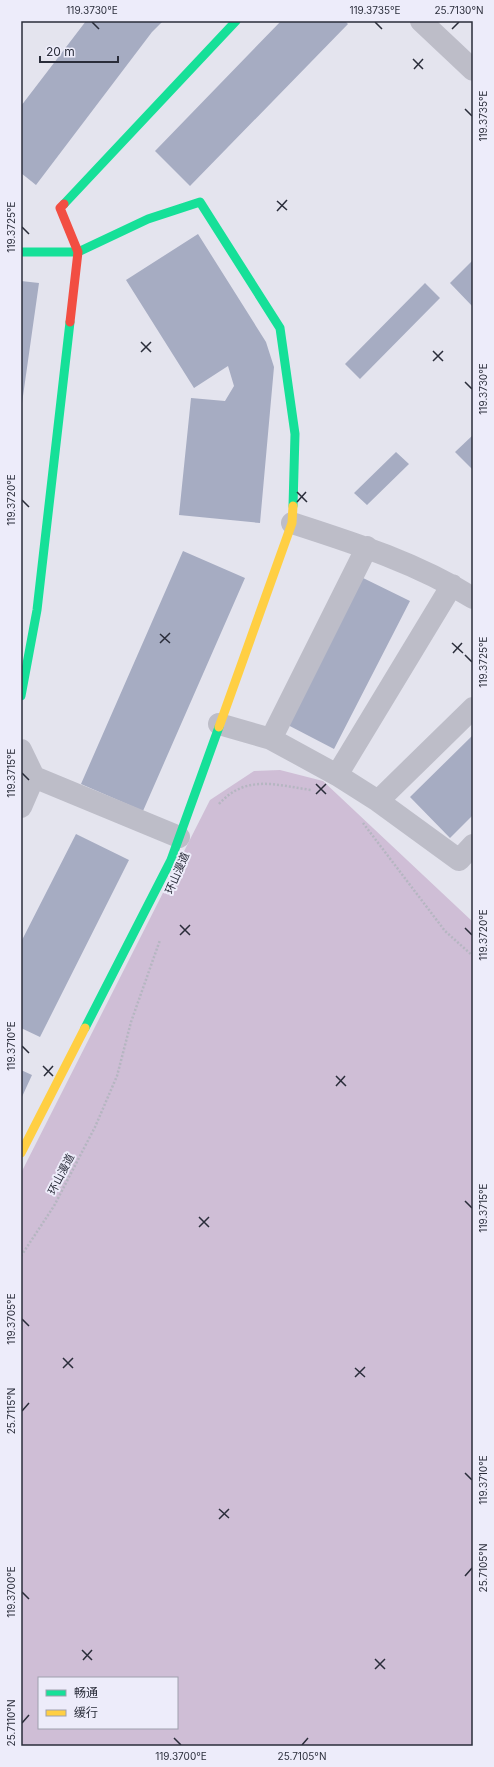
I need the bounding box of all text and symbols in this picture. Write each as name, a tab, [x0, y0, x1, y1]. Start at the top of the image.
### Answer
text: 119.3730°E	[66, 4, 118, 16]
text: 119.3735°E	[349, 4, 401, 16]
text: 25.7130°N	[435, 4, 483, 16]
scale bar	[40, 38, 118, 64]
text: 20 m	[46, 44, 75, 59]
text: 119.3735°E	[477, 90, 489, 142]
text: 119.3725°E	[5, 201, 17, 253]
text: 119.3730°E	[477, 363, 489, 415]
text: 119.3720°E	[5, 474, 17, 526]
text: 119.3725°E	[477, 636, 489, 688]
text: 119.3715°E	[5, 748, 17, 798]
street label: 环山漫道	[162, 850, 192, 896]
text: 119.3720°E	[477, 909, 489, 961]
text: 119.3710°E	[5, 1021, 17, 1071]
street label: 环山漫道	[45, 1151, 77, 1197]
text: 119.3715°E	[477, 1183, 489, 1233]
text: 119.3705°E	[5, 1293, 17, 1345]
text: 25.7115°N	[5, 1388, 17, 1434]
text: 119.3710°E	[477, 1455, 489, 1505]
text: 25.7105°N	[477, 1544, 489, 1592]
text: 119.3700°E	[5, 1566, 17, 1618]
legend	[38, 1677, 178, 1729]
text: 畅通	[74, 1685, 98, 1700]
text: 25.7110°N	[5, 1700, 17, 1746]
text: 缓行	[74, 1705, 98, 1720]
text: 119.3700°E	[155, 1750, 207, 1762]
text: 25.7105°N	[278, 1750, 326, 1762]

